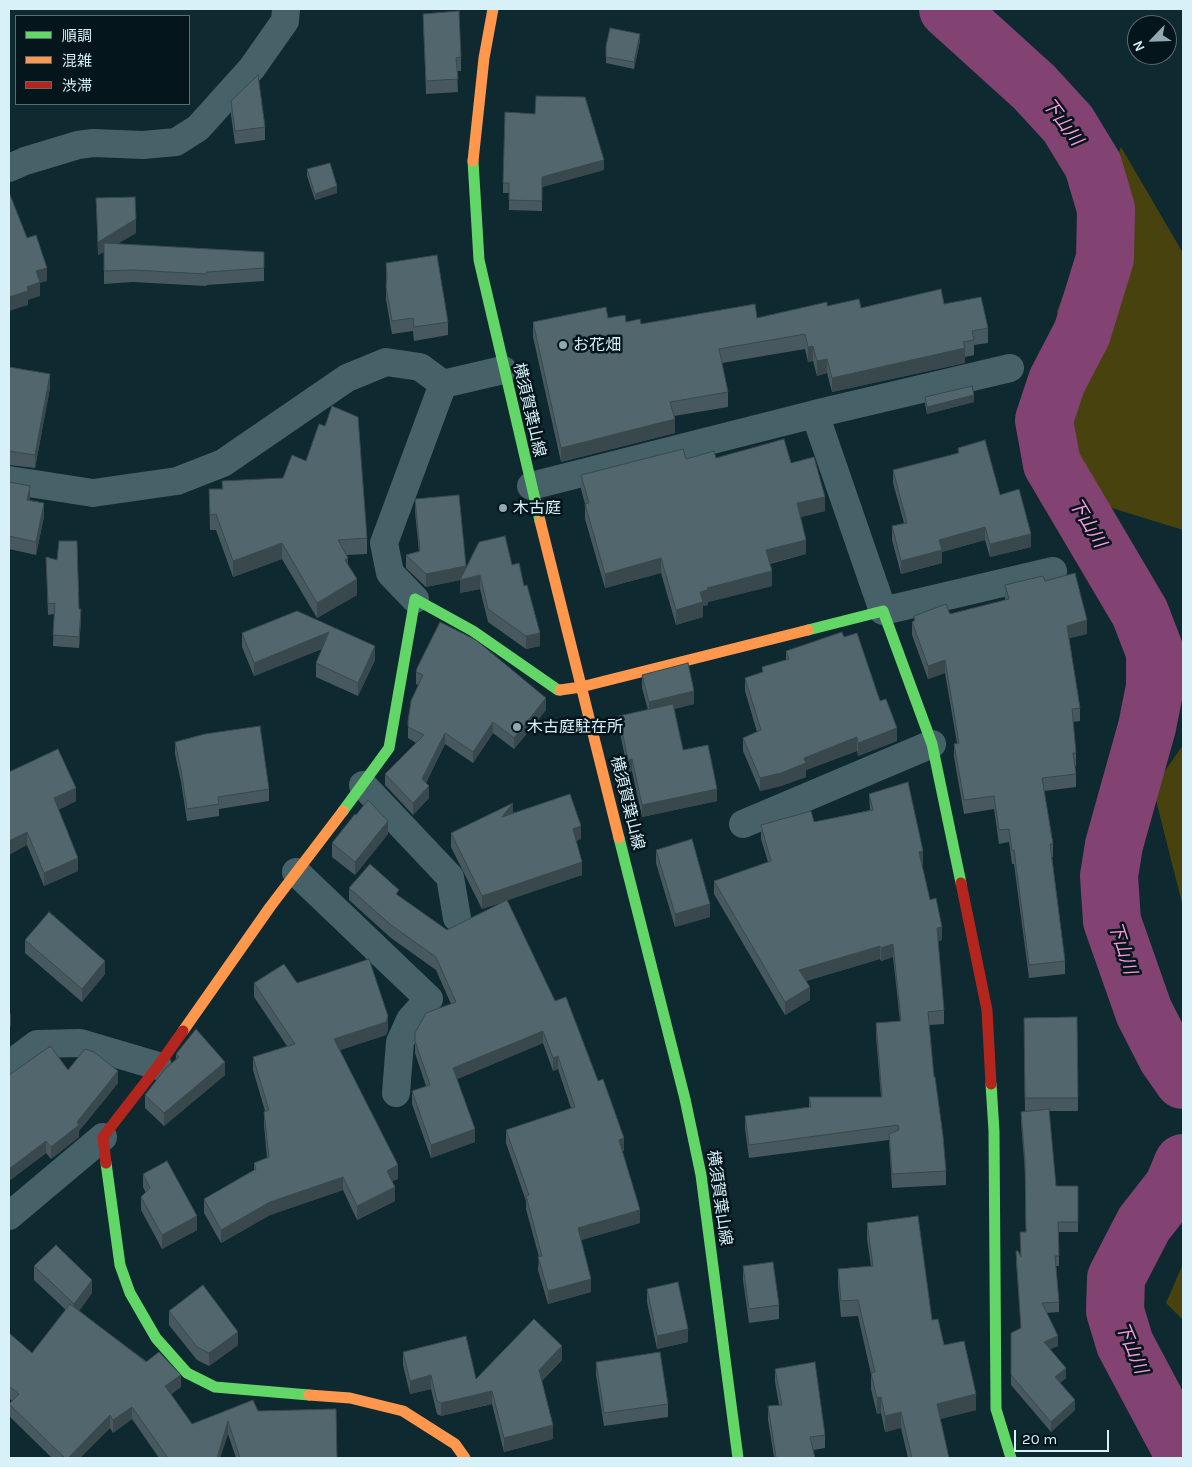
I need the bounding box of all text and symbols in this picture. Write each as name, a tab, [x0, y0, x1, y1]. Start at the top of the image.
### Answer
legend	[15, 15, 190, 105]
north arrow	[1127, 15, 1177, 65]
text: 順調	[62, 27, 92, 45]
text: N	[1129, 38, 1149, 54]
text: 混雑	[62, 52, 92, 70]
text: 渋滞	[62, 77, 92, 95]
water label: 下山川	[1037, 94, 1087, 150]
place label: お花畑	[573, 335, 621, 355]
marker: お花畑	[557, 339, 569, 351]
street label: 横須賀葉山線	[509, 361, 549, 459]
water label: 下山川	[1064, 494, 1110, 552]
place label: 木古庭	[513, 498, 561, 518]
marker: 木古庭	[497, 502, 509, 514]
place label: 木古庭駐在所	[527, 717, 623, 737]
marker: 木古庭駐在所	[511, 721, 523, 733]
street label: 横須賀葉山線	[606, 754, 648, 852]
water label: 下山川	[1103, 919, 1141, 977]
street label: 横須賀葉山線	[703, 1149, 735, 1247]
water label: 下山川	[1111, 1319, 1151, 1377]
scale bar	[1017, 1420, 1112, 1452]
text: 20 m	[1022, 1430, 1057, 1448]

